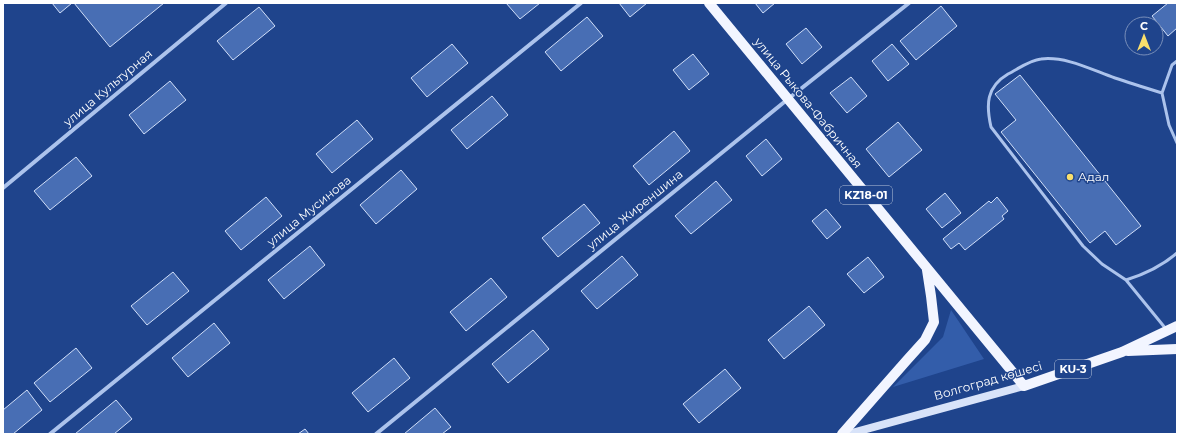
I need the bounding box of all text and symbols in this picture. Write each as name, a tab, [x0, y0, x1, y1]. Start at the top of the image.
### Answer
north arrow	[1124, 16, 1164, 56]
text: С	[1140, 19, 1148, 33]
street label: улица Рыкова-Фабричная	[750, 34, 866, 171]
street label: улица Культурная	[59, 46, 155, 130]
street label: улица Жиреншина	[583, 166, 686, 254]
place label: Адал	[1078, 169, 1109, 184]
street label: улица Мусинова	[263, 172, 354, 250]
marker: Адал	[1065, 172, 1075, 182]
road number: KZ18-01	[840, 186, 892, 204]
street label: Волгоград көшесі	[932, 358, 1044, 403]
road number: KU-3	[1055, 360, 1091, 378]

